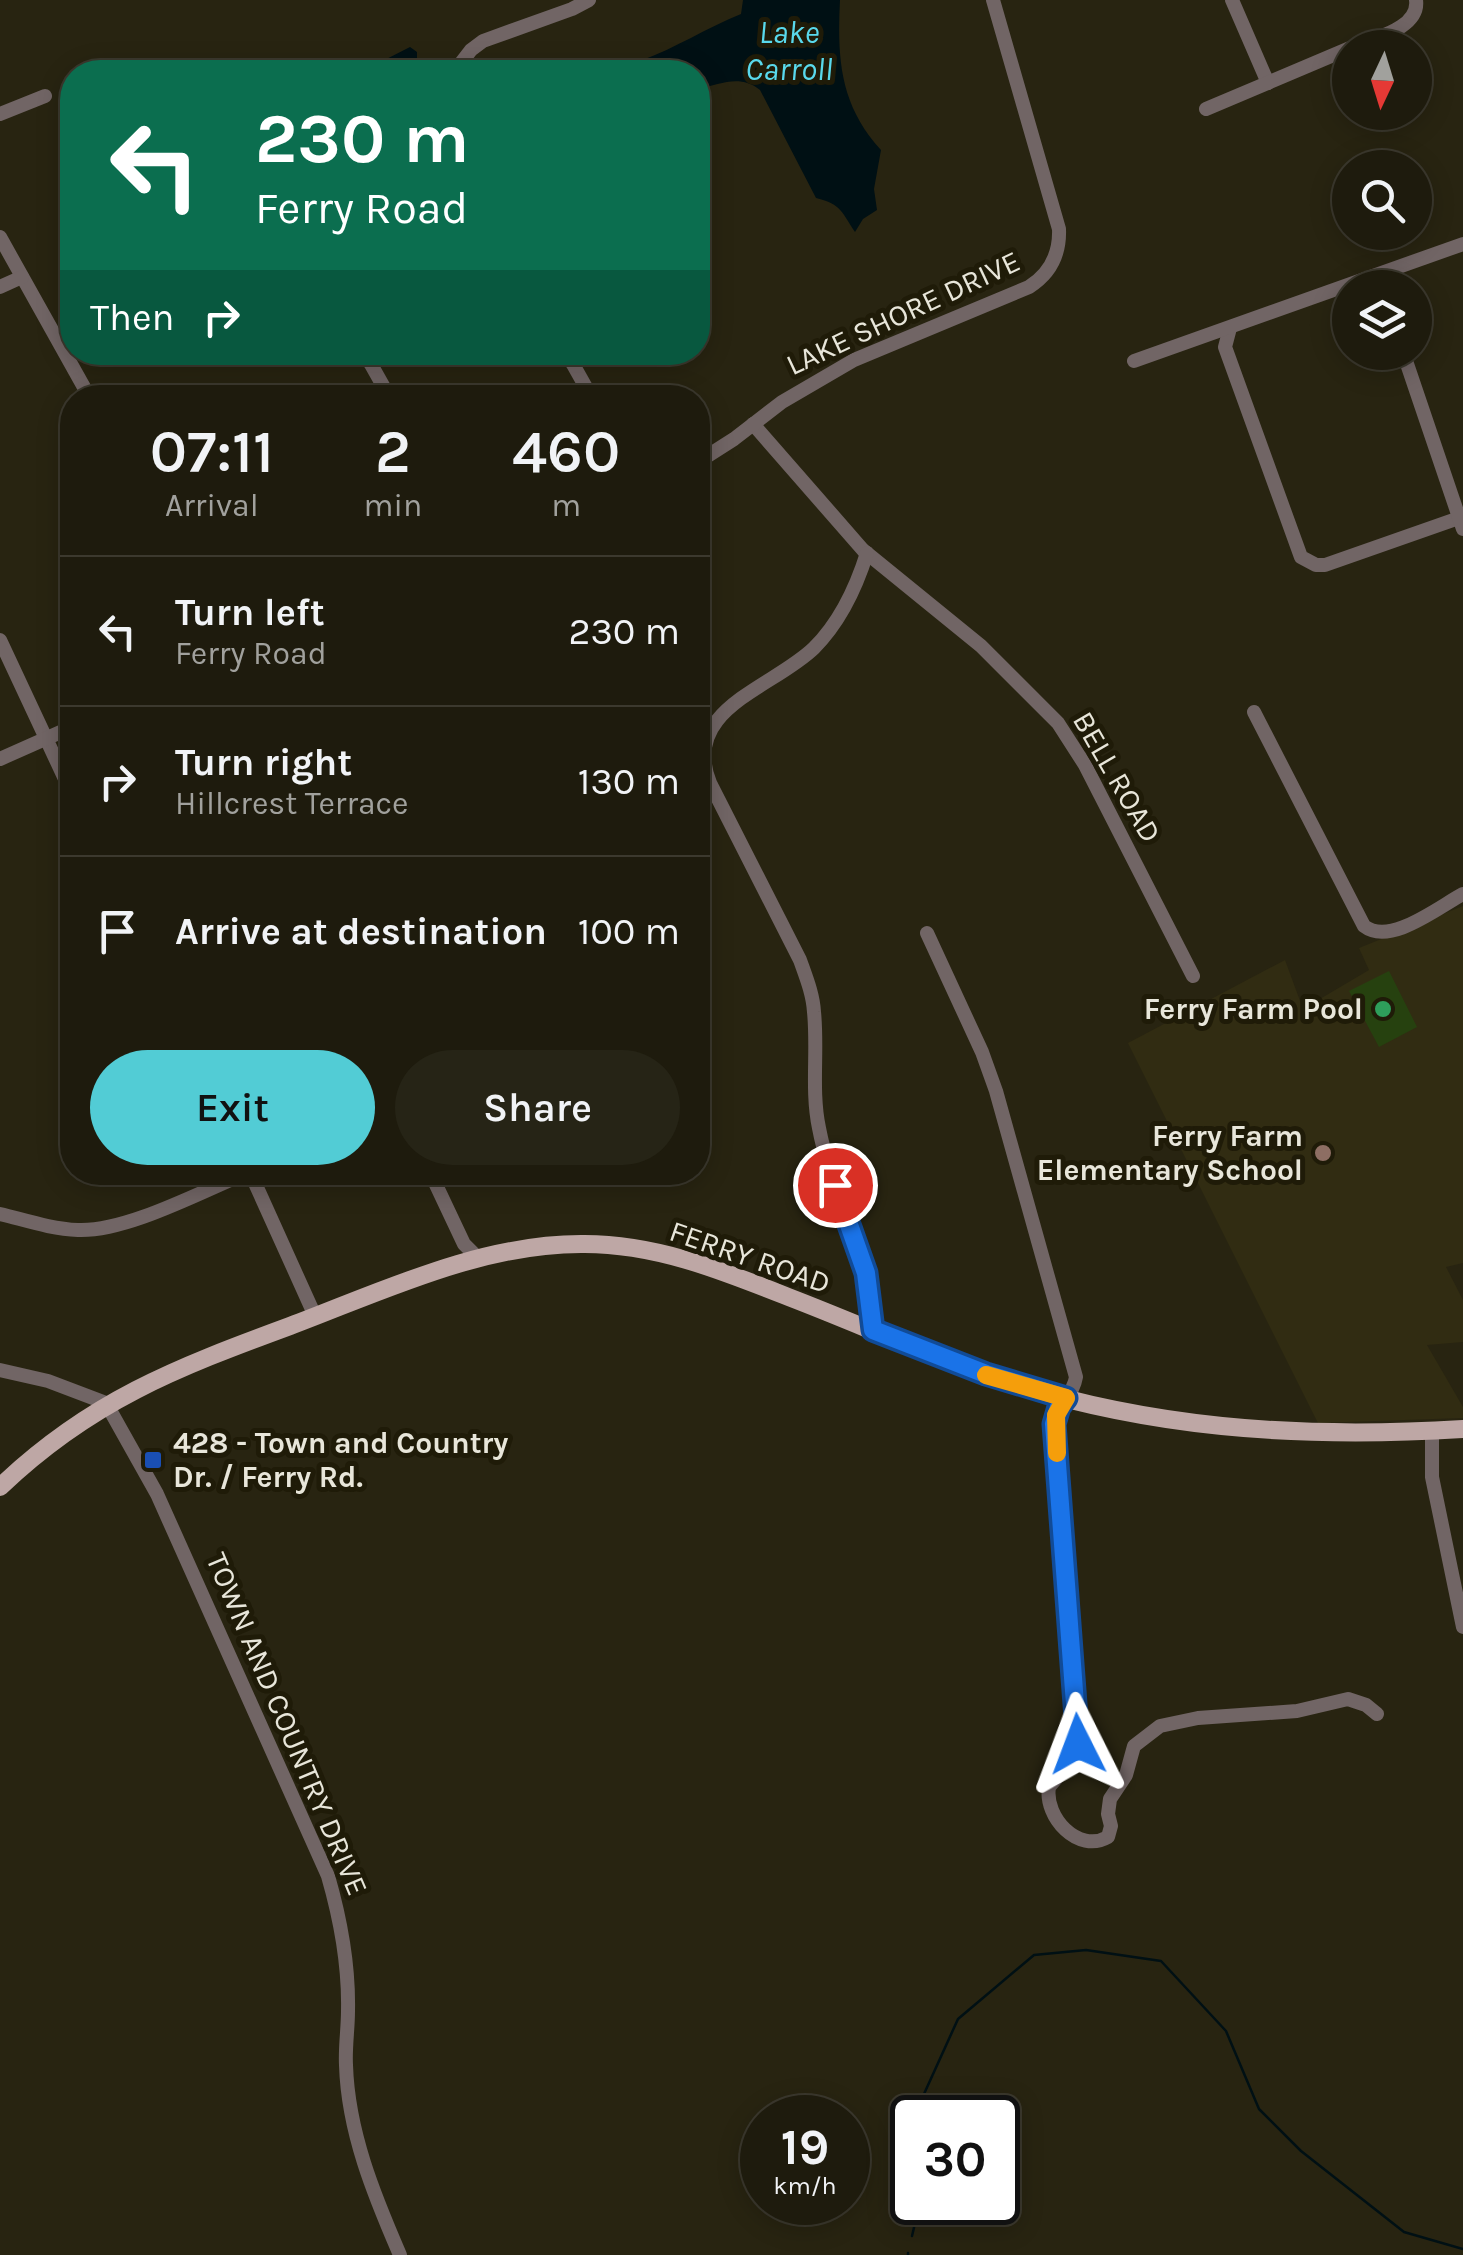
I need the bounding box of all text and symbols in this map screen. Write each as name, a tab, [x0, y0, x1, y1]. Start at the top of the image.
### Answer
water label: Lake Carroll	[745, 14, 833, 88]
north arrow	[1332, 30, 1432, 130]
map controls	[1332, 30, 1432, 370]
text: 230 m	[255, 98, 469, 180]
icon: left	[90, 100, 220, 230]
button: search	[1332, 150, 1432, 250]
text: Ferry Road	[255, 182, 468, 234]
street label: LAKE SHORE DRIVE	[780, 243, 1026, 383]
button: layers	[1332, 270, 1432, 370]
icon: right	[194, 290, 249, 345]
text: Then	[90, 295, 174, 340]
text: 07:11	[150, 417, 274, 487]
text: 2	[375, 417, 411, 487]
text: 460	[512, 417, 620, 487]
text: Arrival	[165, 487, 259, 524]
text: min	[364, 487, 422, 524]
text: m	[551, 487, 581, 524]
text: Turn left	[175, 590, 325, 635]
icon: left	[90, 604, 145, 659]
text: 230 m	[568, 609, 680, 654]
text: Ferry Road	[175, 635, 327, 672]
street label: BELL ROAD	[1065, 705, 1169, 849]
text: Turn right	[175, 740, 352, 785]
icon: right	[90, 754, 145, 809]
text: 130 m	[578, 759, 680, 804]
text: Hillcrest Terrace	[175, 785, 409, 822]
icon: arrive	[90, 904, 145, 959]
text: Arrive at destination	[175, 909, 547, 954]
text: 100 m	[578, 909, 680, 954]
place label: Ferry Farm Pool	[1144, 991, 1363, 1027]
marker: Ferry Farm Pool	[1372, 998, 1394, 1020]
button: Exit	[90, 1050, 375, 1165]
button: Share	[395, 1050, 680, 1165]
place label: Ferry Farm Elementary School	[1037, 1118, 1303, 1188]
marker: Ferry Farm Elementary School	[1312, 1142, 1334, 1164]
pin	[793, 1143, 878, 1228]
icon: arrive	[808, 1158, 863, 1213]
street label: FERRY ROAD	[665, 1213, 835, 1301]
place label: 428 - Town and Country Dr. / Ferry Rd.	[173, 1425, 508, 1495]
marker: 428 - Town and Country Dr. / Ferry Rd.	[142, 1449, 164, 1471]
street label: TOWN AND COUNTRY DRIVE	[198, 1547, 376, 1901]
position arrow	[1026, 1692, 1130, 1796]
speed limit sign: 30	[890, 2095, 1020, 2225]
text: 19	[781, 2118, 829, 2177]
text: km/h	[773, 2171, 837, 2200]

